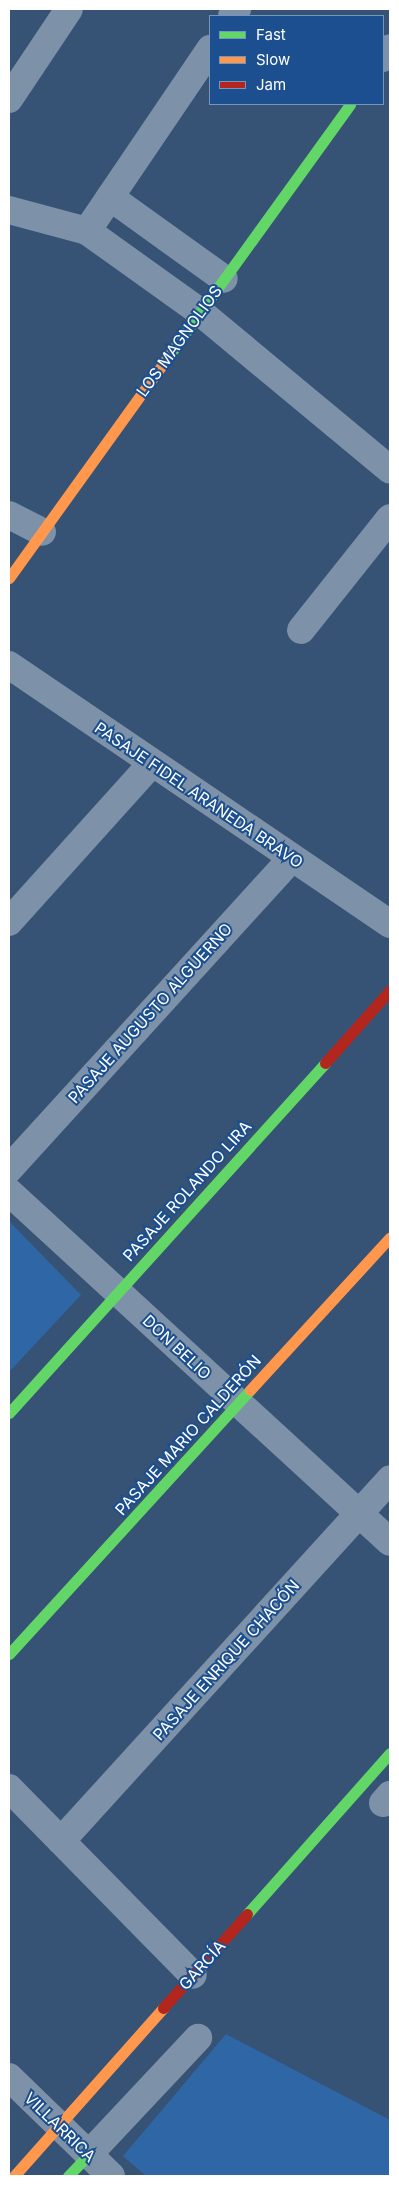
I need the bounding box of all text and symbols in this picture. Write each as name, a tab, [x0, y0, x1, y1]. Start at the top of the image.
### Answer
legend	[209, 15, 384, 105]
text: Fast	[256, 25, 286, 44]
text: Slow	[256, 50, 290, 69]
text: Jam	[256, 75, 286, 94]
street label: LOS MAGNOLIOS	[132, 282, 226, 400]
street label: PASAJE FIDEL ARANEDA BRAVO	[91, 718, 307, 872]
street label: PASAJE AUGUSTO ALGUERNO	[64, 919, 236, 1107]
street label: PASAJE ROLANDO LIRA	[119, 1117, 255, 1265]
street label: DON BELIO	[139, 1311, 215, 1383]
street label: PASAJE MARIO CALDERÓN	[111, 1351, 265, 1519]
street label: PASAJE ENRIQUE CHACÓN	[149, 1576, 303, 1744]
street label: GARCÍA	[175, 1936, 229, 1994]
street label: VILLARRICA	[20, 2088, 100, 2166]

